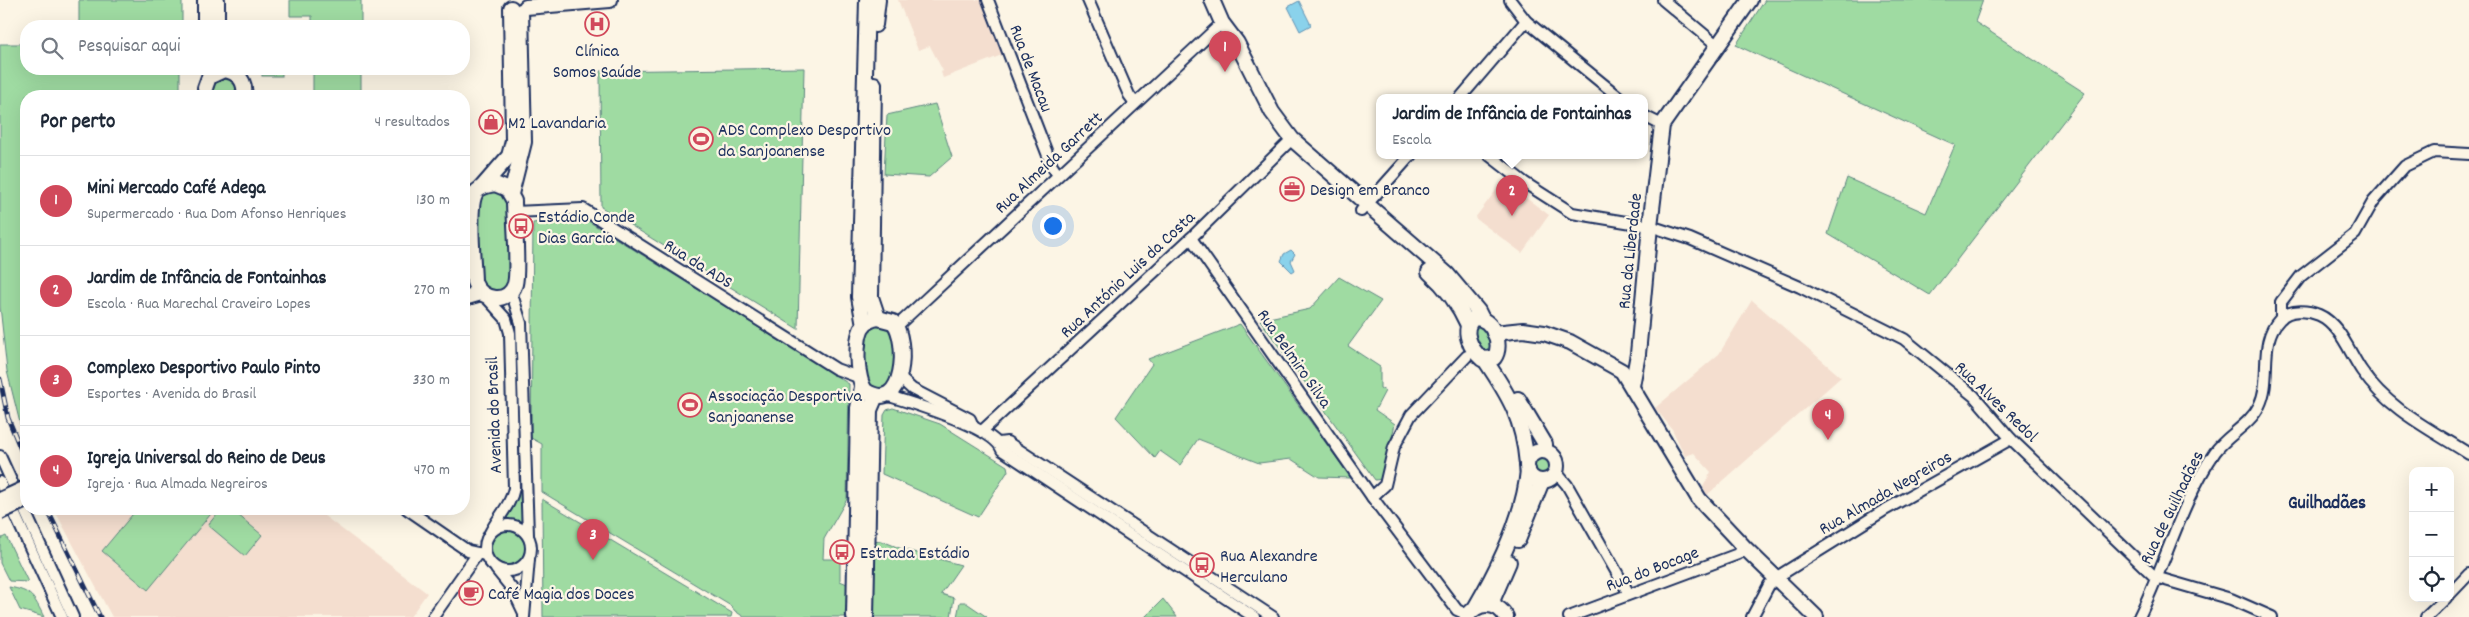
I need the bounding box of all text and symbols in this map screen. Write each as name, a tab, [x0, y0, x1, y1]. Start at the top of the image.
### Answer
hospital icon: Clínica Somos Saúde	[584, 11, 610, 37]
search box	[20, 20, 470, 75]
street label: Rua de Macau	[1002, 21, 1058, 116]
pin: 1	[1209, 31, 1241, 72]
icon: search	[38, 34, 66, 62]
text: Pesquisar aqui	[78, 34, 180, 61]
place label: Clínica Somos Saúde	[553, 40, 641, 86]
popup	[1376, 94, 1648, 159]
text: Jardim de Infância de Fontainhas	[1392, 102, 1632, 129]
street label: Rua Almeida Garrett	[990, 107, 1110, 221]
text: Por perto	[40, 108, 115, 138]
shop icon: M2 Lavandaria	[478, 109, 504, 135]
text: 4 resultados	[375, 111, 450, 134]
place label: M2 Lavandaria	[508, 112, 606, 137]
place label: ADS Complexo Desportivo da Sanjoanense	[718, 119, 891, 165]
sports icon: ADS Complexo Desportivo da Sanjoanense	[688, 126, 714, 152]
text: Escola	[1392, 129, 1431, 152]
pin: 2	[1496, 175, 1528, 216]
text: Mini Mercado Café Adega	[87, 176, 265, 203]
office icon: Design em Branco	[1279, 176, 1305, 202]
place label: Design em Branco	[1310, 179, 1430, 204]
text: 1	[54, 189, 58, 212]
text: 130 m	[416, 189, 450, 212]
street label: Rua da Liberdade	[1613, 192, 1650, 310]
text: Supermercado · Rua Dom Afonso Henriques	[87, 203, 346, 226]
place label: Estádio Conde Dias Garcia	[538, 206, 635, 252]
street label: Rua António Luis da Costa	[1056, 206, 1202, 345]
bus stop icon: Estádio Conde Dias Garcia	[508, 213, 534, 239]
your location	[1040, 213, 1066, 239]
street label: Rua da ADS	[658, 234, 737, 296]
text: Jardim de Infância de Fontainhas	[87, 266, 326, 293]
text: 2	[53, 279, 60, 302]
text: 270 m	[414, 279, 450, 302]
text: Escola · Rua Marechal Craveiro Lopes	[87, 293, 311, 316]
street label: Rua Belmiro Silva	[1250, 305, 1337, 414]
street label: Avenida do Brasil	[481, 355, 510, 474]
text: Complexo Desportivo Paulo Pinto	[87, 356, 320, 383]
street label: Rua Alves Redol	[1948, 356, 2043, 450]
text: 3	[52, 369, 60, 392]
text: 330 m	[412, 369, 450, 392]
text: Esportes · Avenida do Brasil	[87, 383, 256, 406]
place label: Associação Desportiva Sanjoanense	[708, 385, 863, 431]
sports icon: Associação Desportiva Sanjoanense	[677, 392, 703, 418]
pin: 4	[1812, 399, 1844, 440]
text: Igreja Universal do Reino de Deus	[87, 446, 326, 473]
street label: Rua Almada Negreiros	[1815, 446, 1957, 542]
street label: Rua de Guilhadães	[2135, 447, 2212, 569]
text: 4	[53, 459, 59, 482]
text: 470 m	[414, 459, 450, 482]
map controls	[2409, 467, 2454, 602]
button: +	[2409, 467, 2454, 512]
text: Igreja · Rua Almada Negreiros	[87, 473, 268, 496]
district label: Guilhadães	[2288, 491, 2366, 518]
button: −	[2409, 512, 2454, 557]
pin: 3	[577, 519, 609, 560]
bus stop icon: Estrada Estádio	[829, 539, 855, 565]
street label: Rua do Bocage	[1603, 541, 1703, 600]
place label: Estrada Estádio	[860, 542, 970, 567]
place label: Rua Alexandre Herculano	[1220, 545, 1318, 591]
bus stop icon: Rua Alexandre Herculano	[1189, 552, 1215, 578]
button: locate	[2409, 557, 2454, 602]
cafe icon: Café Magia dos Doces	[458, 580, 484, 606]
place label: Café Magia dos Doces	[488, 583, 634, 608]

